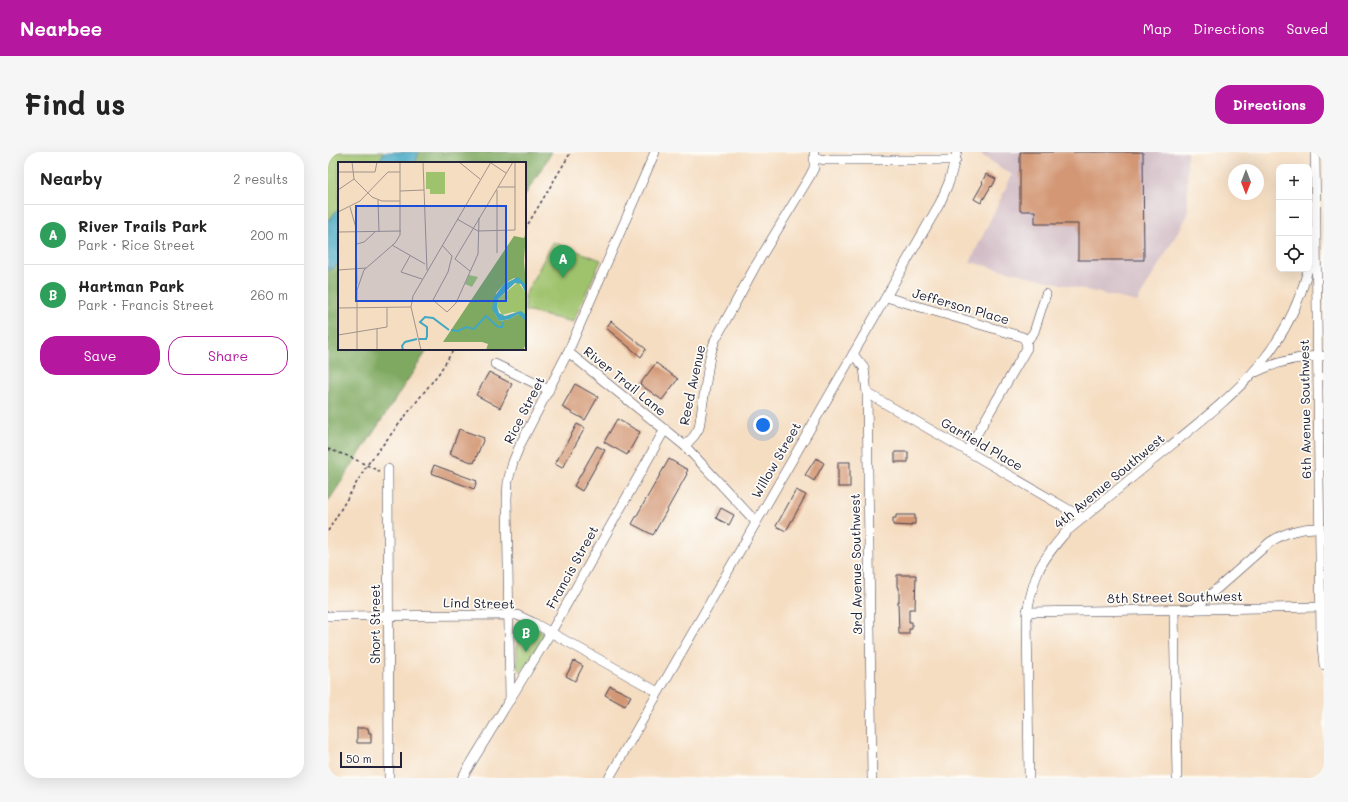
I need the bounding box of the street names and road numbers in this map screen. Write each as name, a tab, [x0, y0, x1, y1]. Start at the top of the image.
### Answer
street label: Jefferson Place	[911, 284, 1012, 328]
street label: 6th Avenue Southwest	[1295, 339, 1314, 479]
street label: River Trail Lane	[581, 342, 670, 419]
street label: Reed Avenue	[675, 343, 708, 427]
street label: Rice Street	[499, 373, 548, 446]
street label: Garfield Place	[938, 413, 1026, 474]
street label: Willow Street	[747, 418, 804, 501]
street label: 4th Avenue Southwest	[1050, 429, 1168, 532]
street label: 3rd Avenue Southwest	[846, 493, 865, 635]
street label: Francis Street	[542, 522, 602, 611]
street label: Short Street	[366, 584, 383, 664]
street label: 8th Street Southwest	[1107, 587, 1243, 606]
street label: Lind Street	[443, 593, 515, 612]

